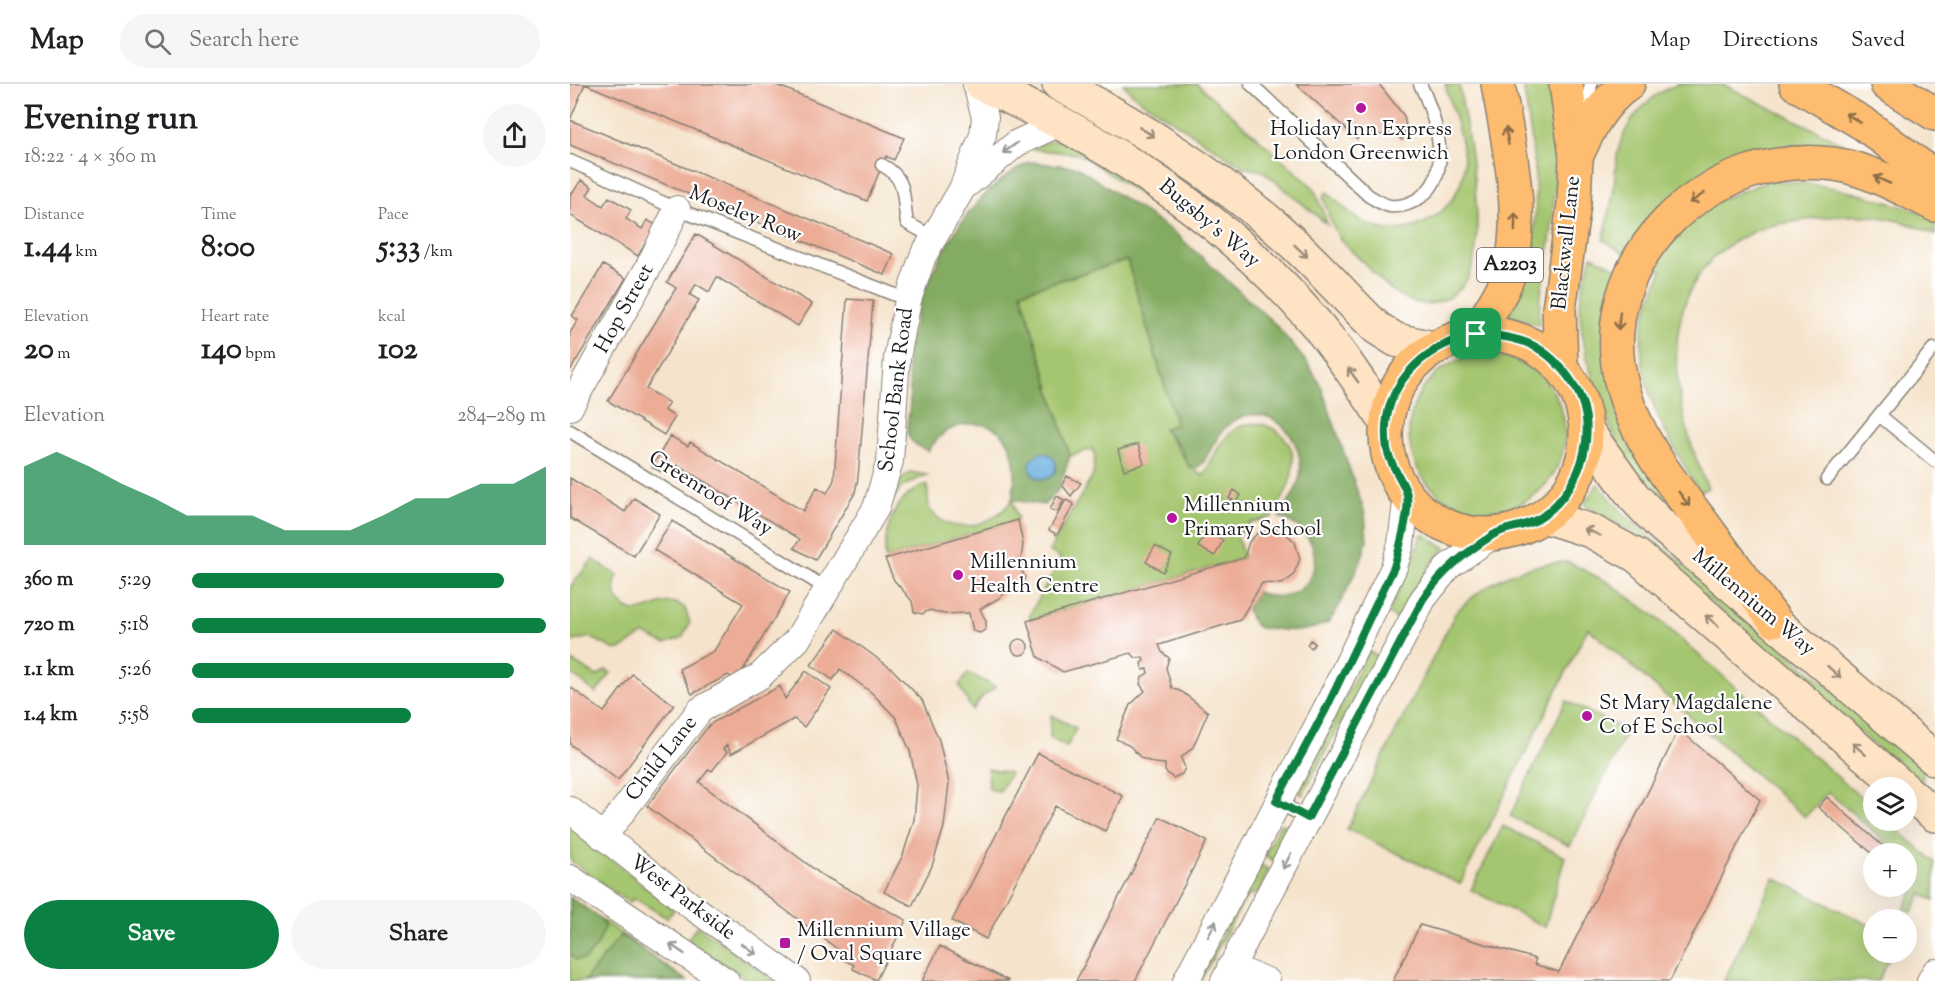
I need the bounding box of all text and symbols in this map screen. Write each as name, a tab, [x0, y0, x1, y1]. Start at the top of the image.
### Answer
search box	[120, 14, 540, 68]
text: Map	[30, 21, 84, 61]
icon: search	[141, 25, 174, 58]
text: Search here	[189, 25, 299, 57]
text: Map	[1650, 26, 1690, 56]
text: Directions	[1723, 26, 1818, 56]
text: Saved	[1851, 26, 1905, 56]
text: Evening run	[24, 96, 198, 144]
marker: Holiday Inn Express London Greenwich	[1354, 101, 1368, 115]
button: share	[483, 104, 546, 167]
one-way arrow	[1845, 112, 1862, 124]
place label: Holiday Inn Express London Greenwich	[1270, 115, 1452, 169]
one-way arrow	[1138, 127, 1155, 139]
one-way arrow	[1502, 127, 1513, 146]
one-way arrow	[1003, 142, 1019, 154]
text: 18:22 · 4 × 360 m	[24, 143, 157, 172]
street label: Bugsby's Way	[1152, 172, 1267, 276]
street label: Blackwall Lane	[1545, 174, 1589, 312]
one-way arrow	[1873, 174, 1891, 186]
street label: Moseley Row	[684, 179, 806, 251]
one-way arrow	[1689, 192, 1706, 204]
text: Distance	[24, 204, 84, 227]
text: Time	[201, 204, 237, 227]
text: Pace	[378, 204, 409, 227]
one-way arrow	[1509, 212, 1521, 232]
text: 1.44	[24, 227, 72, 270]
text: 8:00	[201, 227, 255, 270]
text: 5:33	[378, 227, 420, 270]
text: km	[72, 241, 97, 264]
text: /km	[420, 241, 453, 264]
one-way arrow	[1294, 244, 1309, 258]
road number: A2203	[1477, 248, 1543, 282]
street label: Hop Street	[588, 259, 662, 359]
text: Elevation	[24, 306, 89, 329]
text: Heart rate	[201, 306, 269, 329]
text: kcal	[378, 306, 406, 329]
street label: School Bank Road	[872, 306, 922, 474]
pin	[1450, 308, 1501, 359]
one-way arrow	[1613, 311, 1624, 331]
icon: arrive	[1459, 317, 1492, 350]
text: 20	[24, 329, 54, 372]
text: 140	[201, 329, 242, 372]
text: 102	[378, 329, 418, 372]
text: m	[54, 343, 71, 366]
text: bpm	[242, 343, 276, 366]
one-way arrow	[1347, 367, 1360, 383]
text: Elevation	[24, 402, 105, 431]
text: 284–289 m	[457, 402, 546, 431]
street label: Greenroof Way	[642, 444, 778, 544]
place label: Millennium Primary School	[1184, 491, 1322, 545]
one-way arrow	[1678, 491, 1690, 507]
marker: Millennium Primary School	[1165, 511, 1179, 525]
one-way arrow	[1583, 526, 1601, 537]
street label: Millennium Way	[1685, 542, 1822, 664]
place label: Millennium Health Centre	[970, 548, 1099, 602]
text: 360 m	[24, 566, 73, 595]
text: 5:29	[120, 566, 151, 595]
marker: Millennium Health Centre	[951, 568, 965, 582]
text: 720 m	[24, 611, 75, 640]
text: 5:18	[120, 611, 149, 640]
one-way arrow	[1705, 614, 1720, 628]
text: 1.1 km	[24, 656, 74, 685]
text: 5:26	[120, 656, 151, 685]
one-way arrow	[1825, 665, 1841, 679]
place label: St Mary Magdalene C of E School	[1599, 689, 1772, 743]
text: 1.4 km	[24, 701, 78, 730]
text: 5:58	[120, 701, 149, 730]
marker: St Mary Magdalene C of E School	[1580, 709, 1594, 723]
street label: Child Lane	[619, 710, 705, 808]
one-way arrow	[1852, 742, 1867, 756]
map controls	[1863, 777, 1917, 963]
button: layers	[1863, 777, 1917, 831]
button: +	[1863, 843, 1917, 897]
street label: West Parkside	[622, 848, 742, 948]
one-way arrow	[1280, 851, 1292, 869]
button: Save	[24, 900, 279, 969]
button: Share	[291, 900, 546, 969]
button: −	[1863, 909, 1917, 963]
place label: Millennium Village / Oval Square	[797, 916, 971, 970]
one-way arrow	[1207, 920, 1219, 938]
marker: Millennium Village / Oval Square	[778, 936, 792, 950]
one-way arrow	[669, 942, 686, 955]
one-way arrow	[741, 943, 757, 955]

